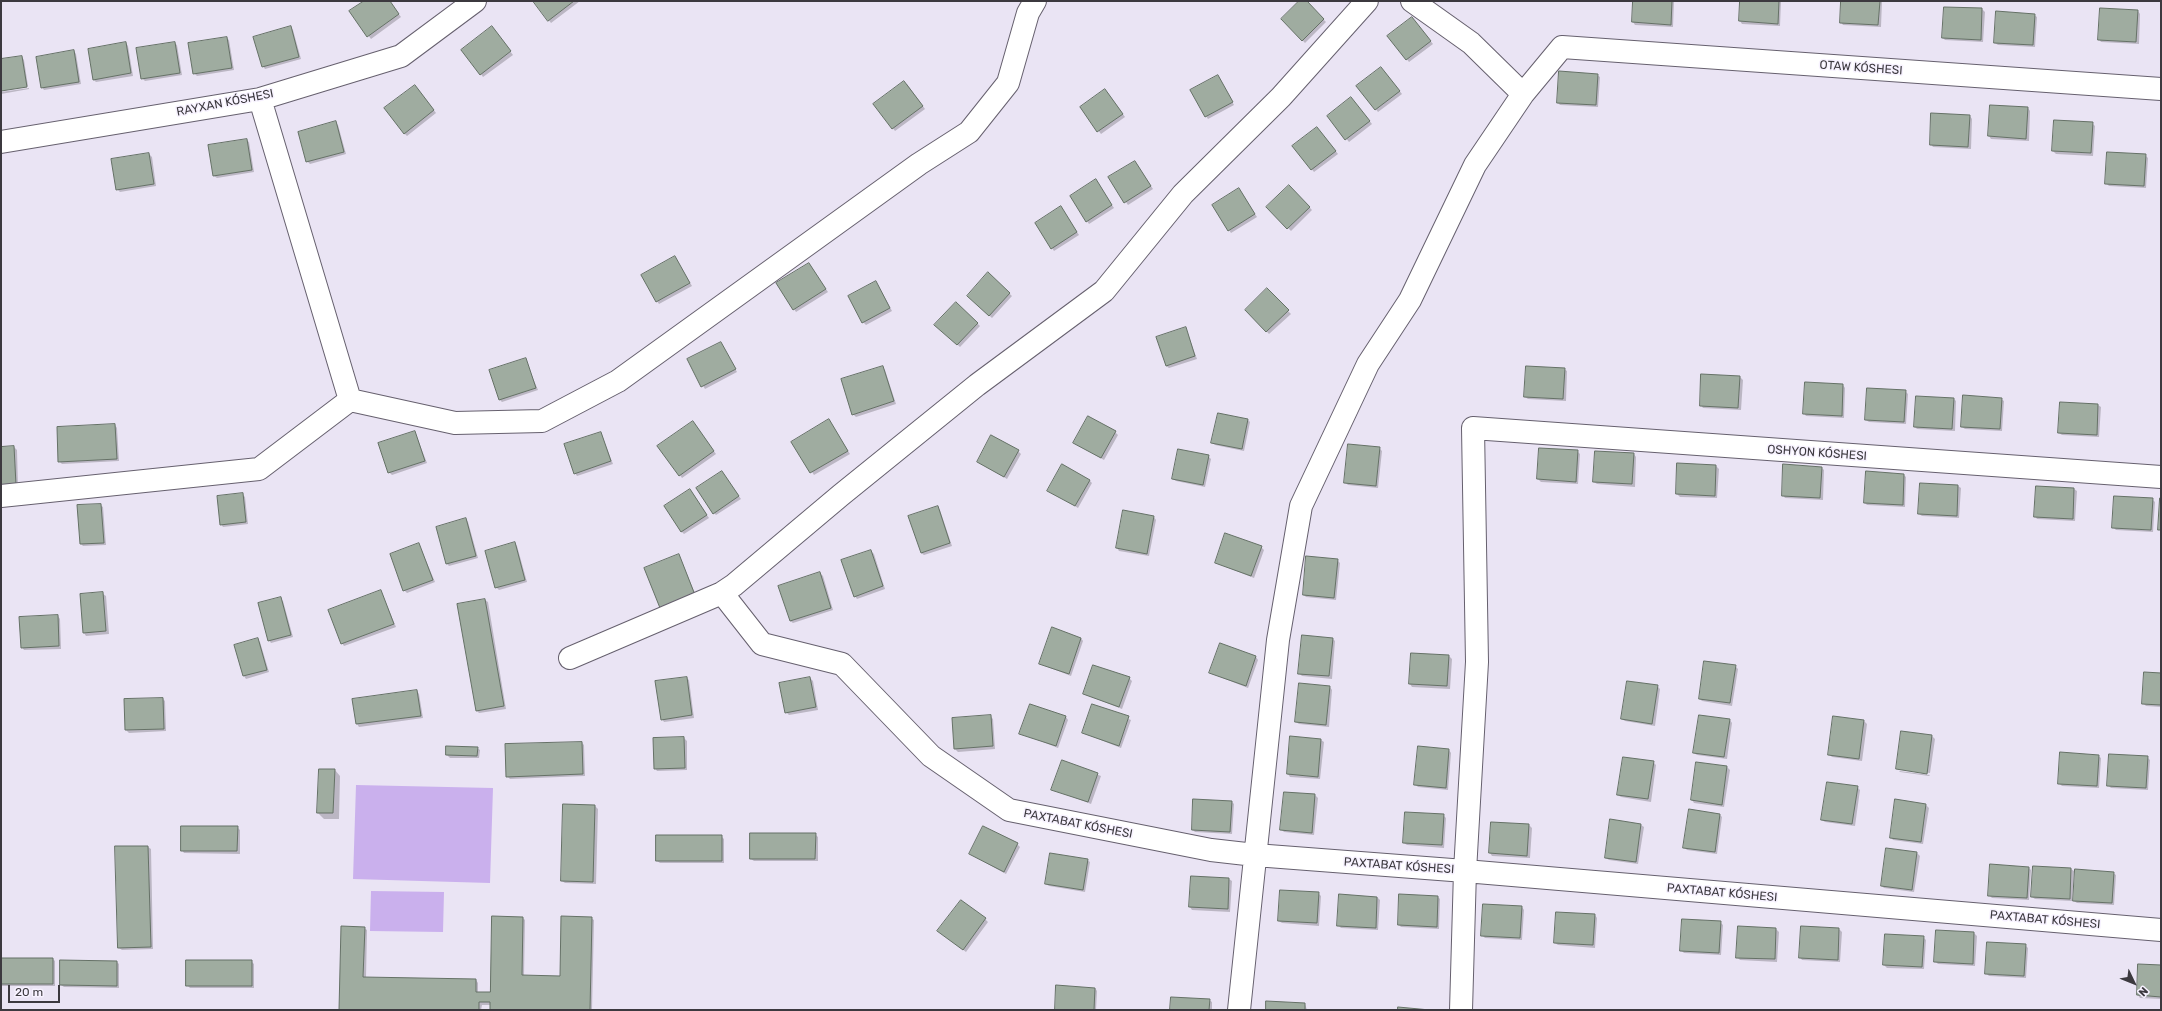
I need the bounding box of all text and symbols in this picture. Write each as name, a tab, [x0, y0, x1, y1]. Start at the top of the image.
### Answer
street label: OTAW KÓSHESI	[1819, 58, 1903, 78]
street label: RAYXAN KÓSHESI	[175, 87, 275, 119]
street label: OSHYON KÓSHESI	[1767, 442, 1867, 464]
street label: PAXTABAT KÓSHESI	[1022, 806, 1134, 842]
street label: PAXTABAT KÓSHESI	[1343, 855, 1455, 877]
street label: PAXTABAT KÓSHESI	[1666, 881, 1778, 905]
street label: PAXTABAT KÓSHESI	[1989, 908, 2101, 932]
north arrow	[2114, 963, 2154, 1003]
scale bar	[10, 977, 62, 1003]
text: N	[2136, 984, 2151, 999]
text: 20 m	[15, 985, 43, 999]

